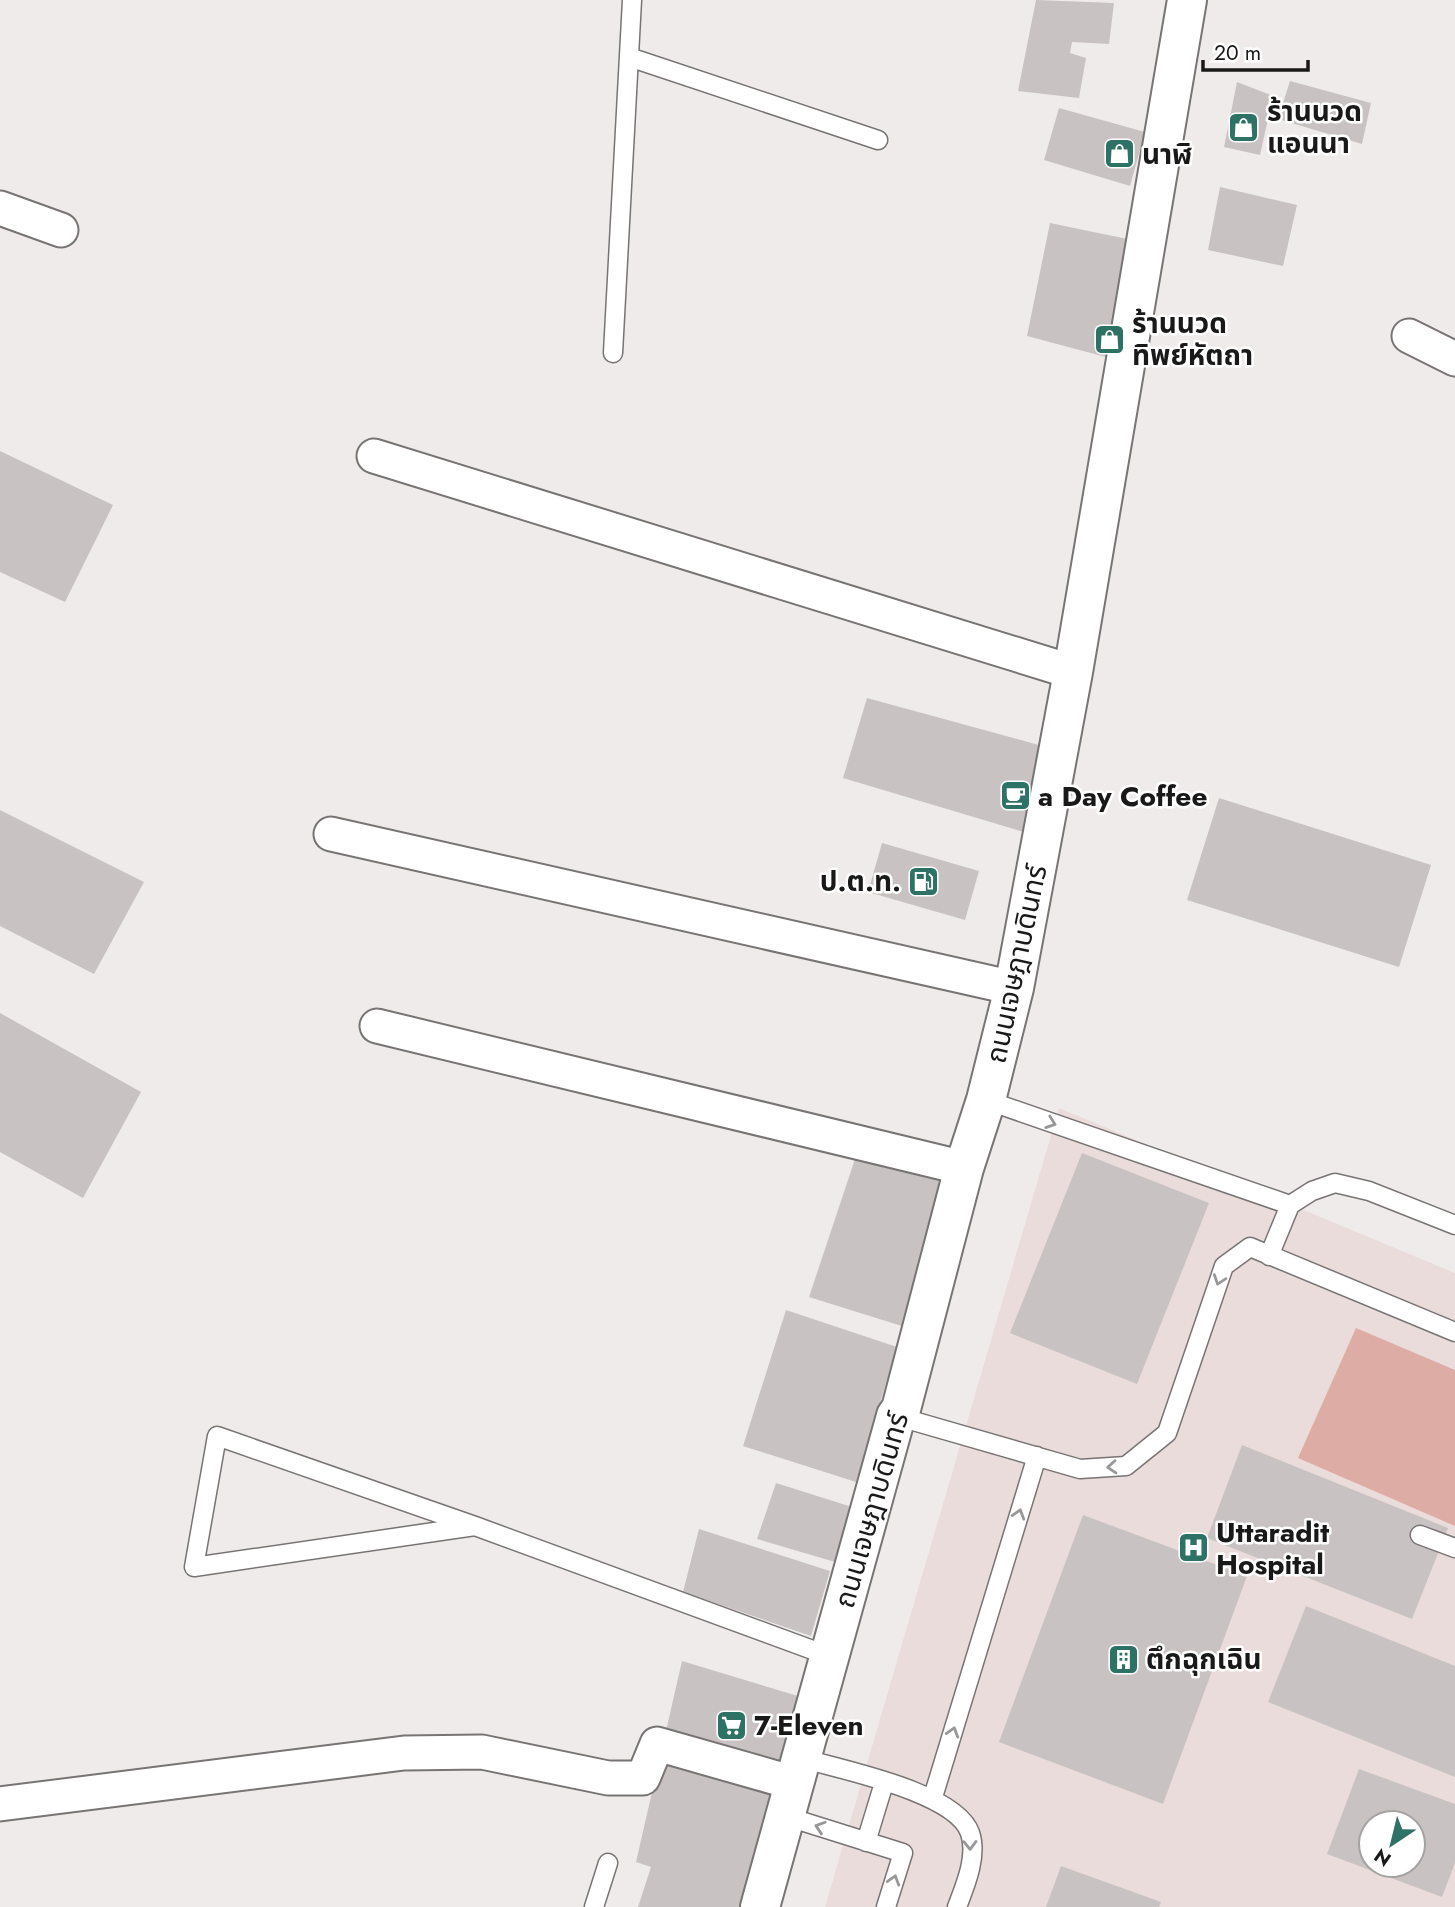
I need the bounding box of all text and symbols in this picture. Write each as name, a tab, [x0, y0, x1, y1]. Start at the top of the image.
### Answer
scale bar	[1203, 28, 1308, 72]
text: 20 m	[1214, 38, 1261, 68]
place label: ร้านนวด แอนนา	[1267, 91, 1362, 164]
shop icon: ร้านนวด แอนนา	[1227, 110, 1261, 144]
place label: นาฬิ	[1142, 134, 1192, 175]
shop icon: นาฬิ	[1102, 137, 1136, 171]
place label: ร้านนวด ทิพย์หัตถา	[1132, 303, 1253, 376]
shop icon: ร้านนวด ทิพย์หัตถา	[1092, 322, 1126, 356]
place label: a Day Coffee	[1038, 776, 1207, 817]
cafe icon: a Day Coffee	[998, 779, 1032, 813]
street label: ถนนเจษฎาบดินทร์	[975, 860, 1058, 1067]
place label: ป.ต.ท.	[820, 861, 901, 902]
fuel station icon: ป.ต.ท.	[907, 864, 941, 898]
one-way arrow	[1044, 1115, 1056, 1129]
one-way arrow	[1213, 1274, 1227, 1286]
street label: ถนนเจษฎาบดินทร์	[824, 1406, 919, 1613]
one-way arrow	[1107, 1459, 1118, 1474]
one-way arrow	[1010, 1508, 1025, 1520]
place label: Uttaradit Hospital	[1216, 1512, 1329, 1585]
hospital icon: Uttaradit Hospital	[1176, 1531, 1210, 1565]
place label: ตึกฉุกเฉิน	[1146, 1639, 1262, 1680]
building icon: ตึกฉุกเฉิน	[1106, 1642, 1140, 1676]
place label: 7-Eleven	[754, 1705, 864, 1746]
supermarket icon: 7-Eleven	[714, 1708, 748, 1742]
one-way arrow	[944, 1726, 959, 1738]
north arrow	[1357, 1809, 1427, 1879]
one-way arrow	[815, 1821, 827, 1835]
one-way arrow	[962, 1840, 978, 1851]
text: N	[1369, 1842, 1396, 1873]
one-way arrow	[886, 1874, 900, 1887]

